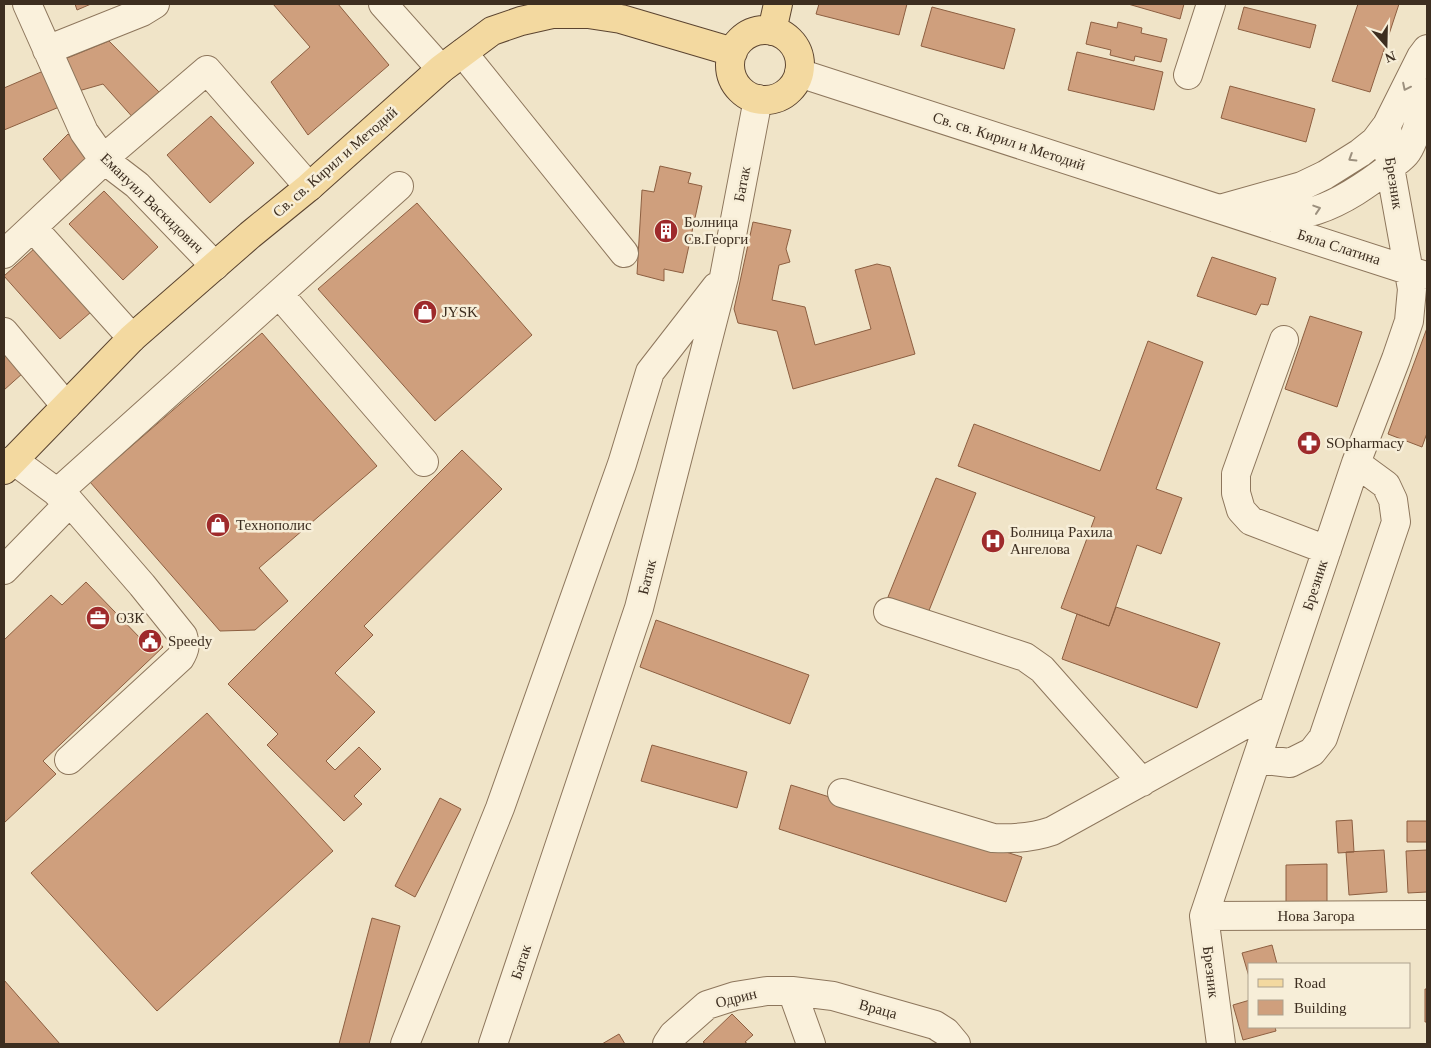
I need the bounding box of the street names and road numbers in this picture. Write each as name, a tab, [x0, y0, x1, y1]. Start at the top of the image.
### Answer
street label: Св. св. Кирил и Методий	[270, 104, 400, 220]
street label: Св. св. Кирил и Методий	[931, 109, 1087, 173]
street label: Емануил Васкидович	[97, 150, 207, 256]
street label: Брезник	[1382, 156, 1406, 211]
street label: Батак	[731, 164, 753, 203]
street label: Бяла Слатина	[1295, 226, 1383, 268]
street label: Батак	[635, 557, 659, 596]
street label: Брезник	[1299, 557, 1331, 612]
street label: Нова Загора	[1277, 908, 1355, 924]
street label: Батак	[508, 942, 534, 981]
street label: Брезник	[1200, 945, 1222, 1000]
street label: Одрин	[714, 985, 758, 1011]
street label: Враца	[857, 996, 899, 1022]

